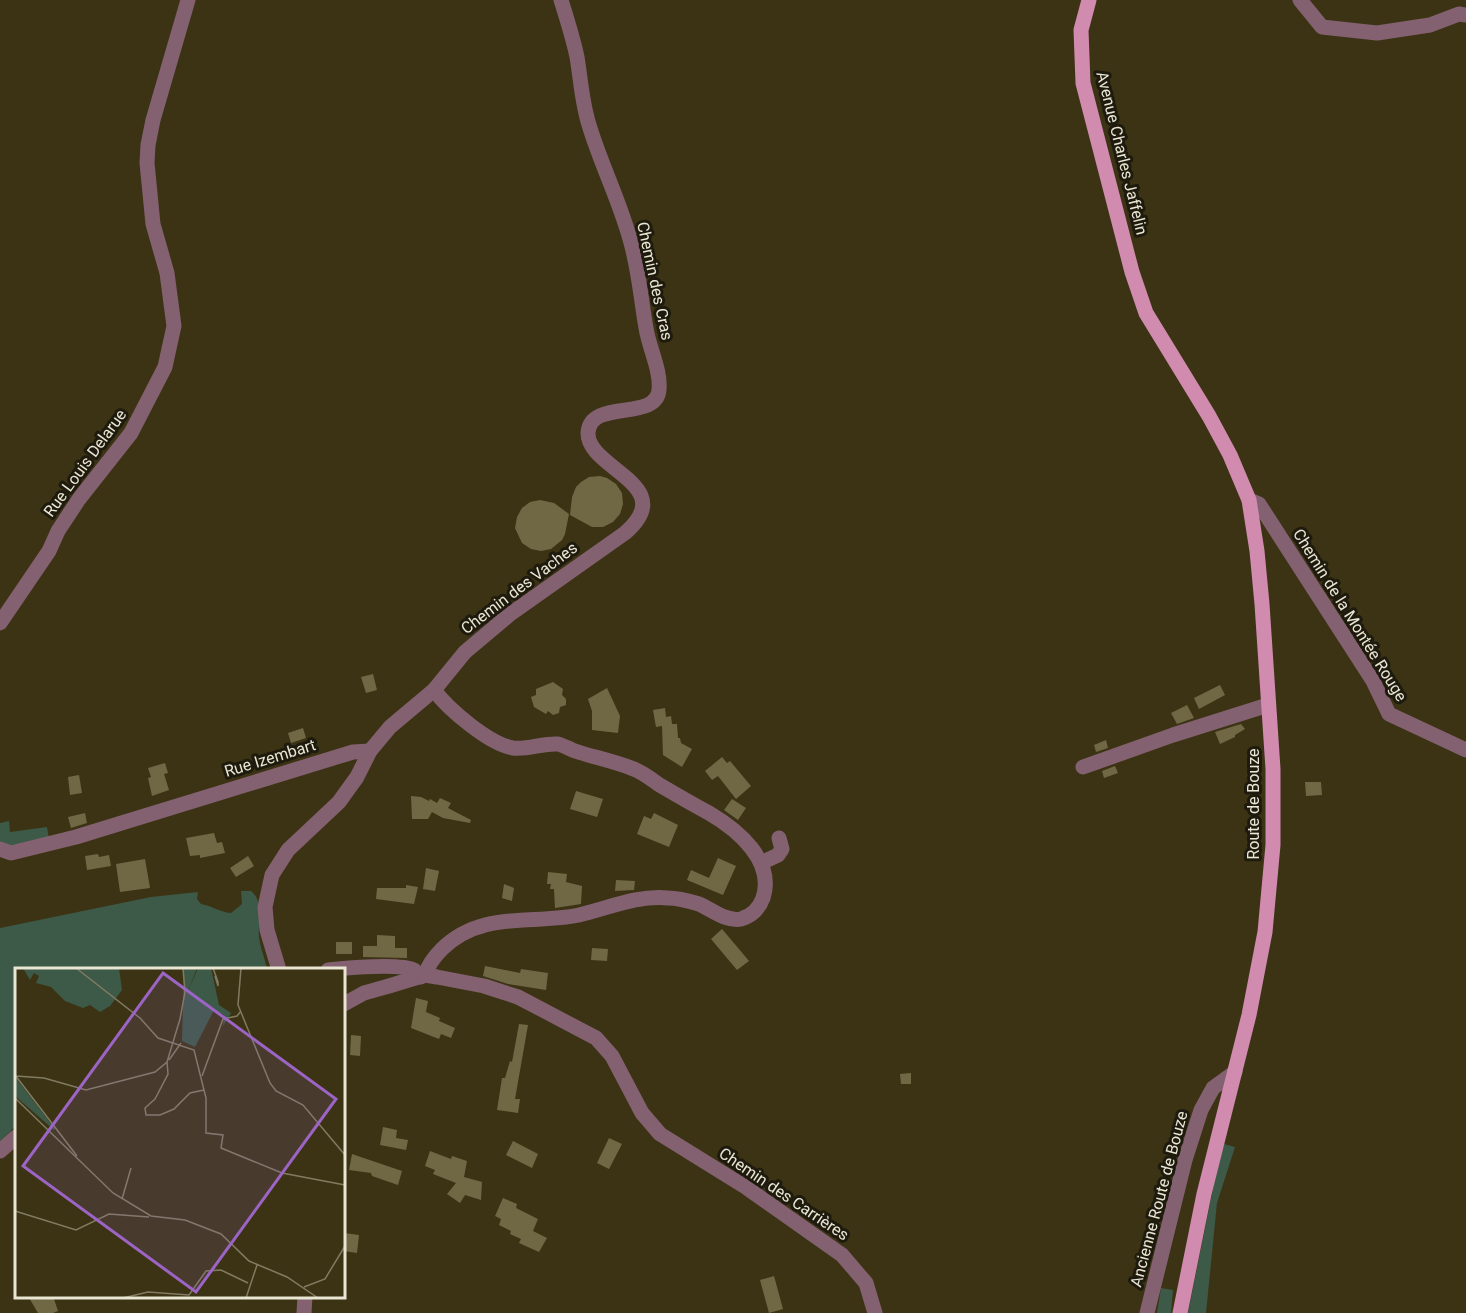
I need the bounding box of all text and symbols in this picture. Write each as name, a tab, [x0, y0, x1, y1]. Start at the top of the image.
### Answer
street label: Avenue Charles Jaffelin	[1092, 69, 1152, 237]
street label: Chemin des Cras	[633, 220, 677, 342]
street label: Rue Louis Delarue	[40, 406, 130, 520]
street label: Chemin de la Montée Rouge	[1289, 525, 1411, 705]
street label: Chemin des Vaches	[457, 538, 581, 638]
street label: Rue Izembart	[222, 735, 318, 781]
street label: Route de Bouze	[1244, 748, 1263, 860]
inset map	[15, 968, 345, 1298]
street label: Ancienne Route de Bouze	[1126, 1109, 1192, 1289]
street label: Chemin des Carrières	[715, 1143, 853, 1245]

